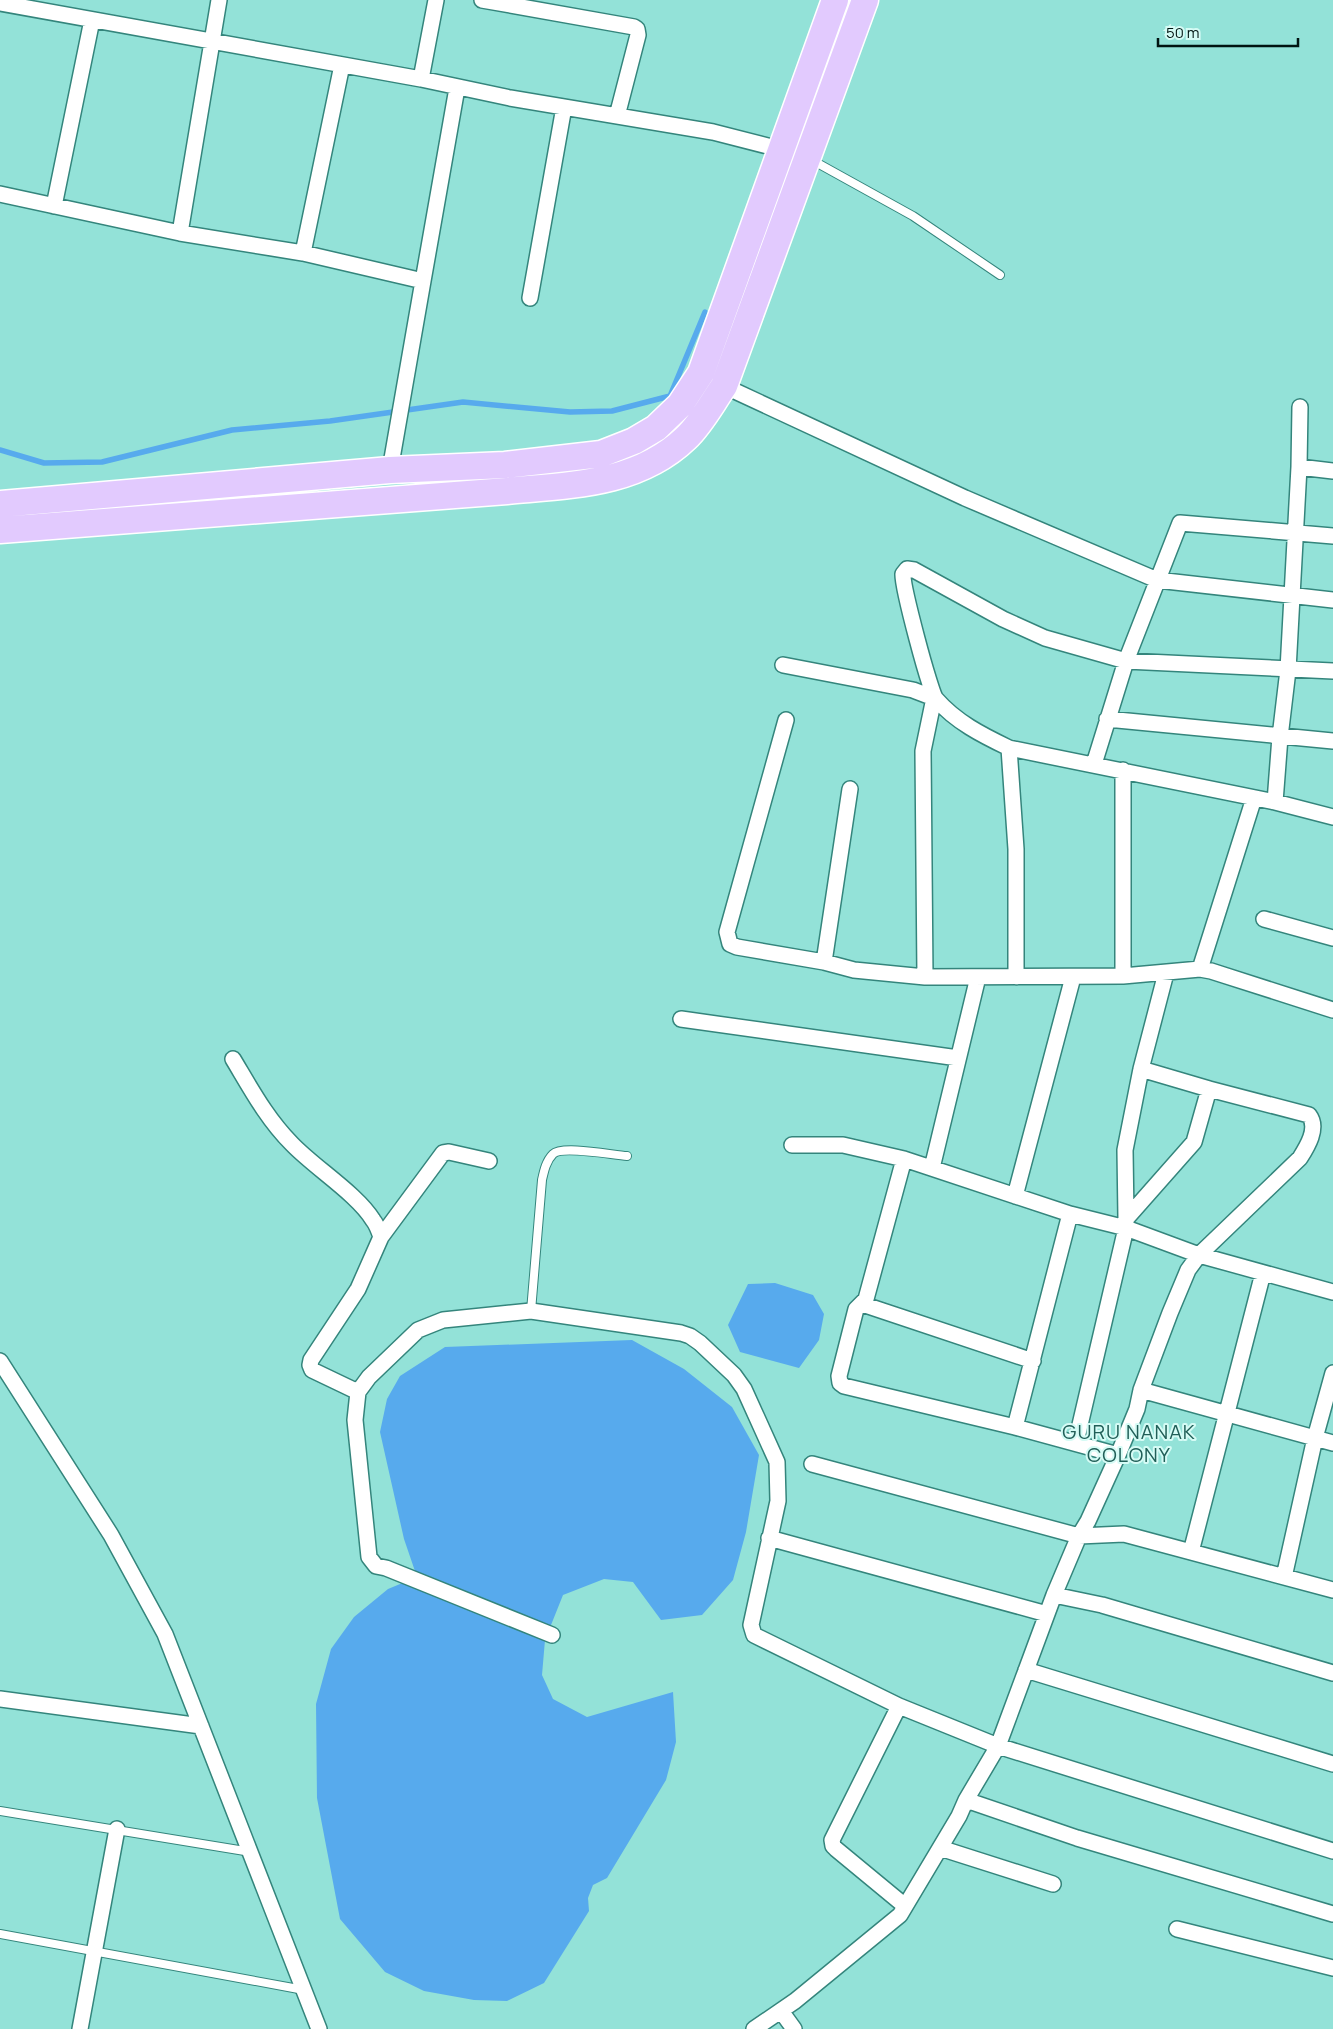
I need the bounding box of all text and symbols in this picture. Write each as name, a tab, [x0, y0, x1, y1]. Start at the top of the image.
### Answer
scale bar	[1158, 15, 1298, 47]
text: 50 m	[1166, 22, 1200, 43]
district label: GURU NANAK COLONY	[1062, 1418, 1196, 1468]

